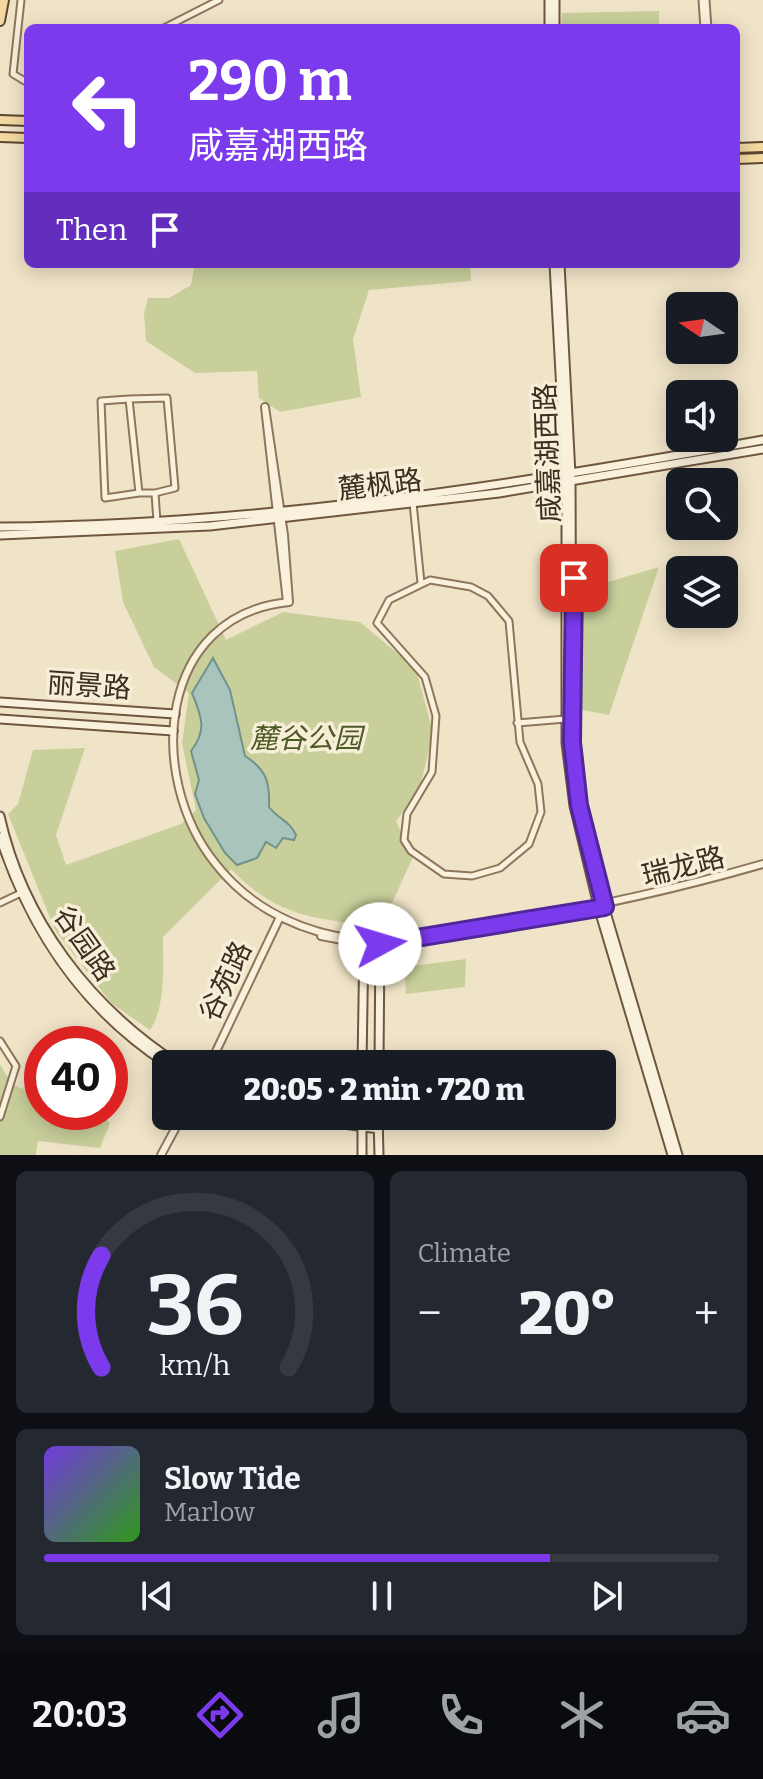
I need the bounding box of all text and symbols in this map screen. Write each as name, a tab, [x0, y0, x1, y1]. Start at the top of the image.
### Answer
text: 290 m	[188, 48, 352, 115]
icon: left	[56, 56, 160, 160]
text: 咸嘉湖西路	[188, 124, 368, 168]
icon: arrive	[143, 208, 187, 252]
text: Then	[56, 212, 127, 248]
north arrow	[666, 292, 738, 364]
map controls	[666, 292, 738, 628]
button: sound	[666, 380, 738, 452]
street label: 咸嘉湖西路	[529, 382, 566, 524]
street label: 麓枫路	[336, 463, 424, 506]
button: search	[666, 468, 738, 540]
pin	[540, 544, 608, 612]
icon: arrive	[552, 556, 596, 600]
button: layers	[666, 556, 738, 628]
street label: 丽景路	[46, 666, 132, 705]
park label: 麓谷公园	[250, 722, 366, 755]
street label: 瑞龙路	[638, 840, 728, 893]
street label: 谷园路	[47, 899, 122, 987]
position arrow	[338, 902, 422, 986]
street label: 谷苑路	[193, 936, 258, 1026]
speed limit sign: 40	[24, 1026, 128, 1130]
text: 20:05 · 2 min · 720 m	[244, 1072, 524, 1108]
text: Climate	[418, 1238, 511, 1269]
text: 36	[146, 1256, 243, 1356]
text: 20°	[519, 1278, 617, 1350]
text: −	[418, 1287, 442, 1340]
text: +	[694, 1287, 719, 1340]
text: km/h	[159, 1348, 230, 1383]
text: Slow Tide	[164, 1461, 301, 1497]
text: Marlow	[164, 1497, 255, 1528]
icon: previous	[135, 1574, 179, 1618]
icon: pause	[360, 1574, 404, 1618]
icon: next	[585, 1574, 629, 1618]
icon: directions	[192, 1687, 248, 1743]
icon: music	[313, 1687, 369, 1743]
icon: phone	[433, 1687, 489, 1743]
icon: climate	[554, 1687, 610, 1743]
icon: car	[675, 1687, 731, 1743]
text: 20:03	[32, 1693, 127, 1737]

